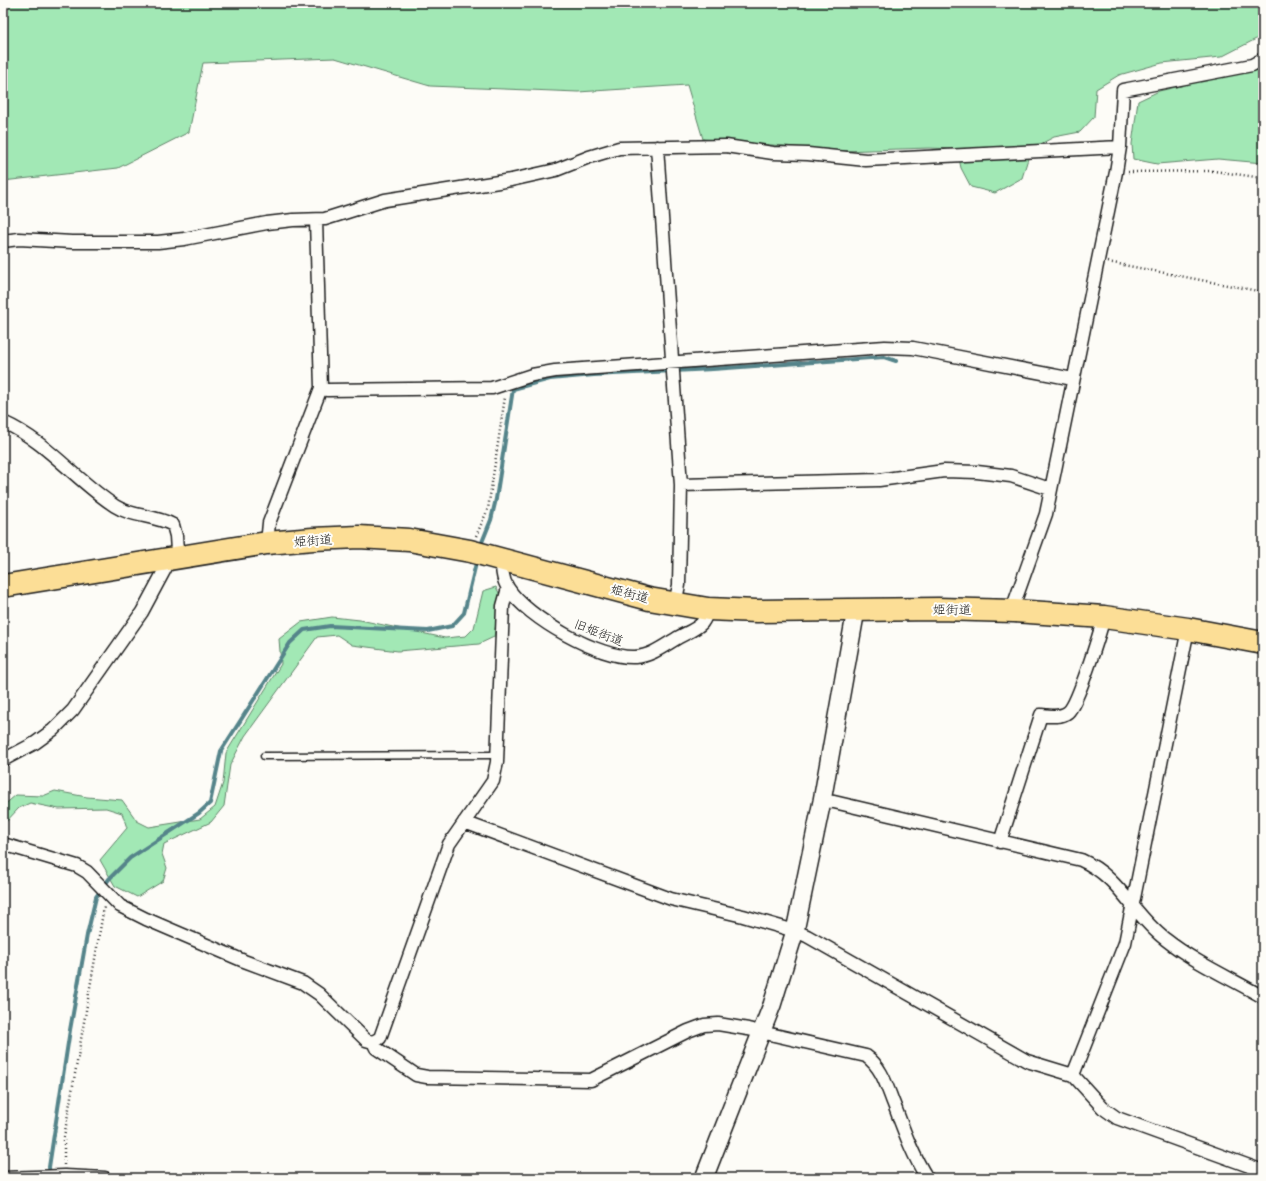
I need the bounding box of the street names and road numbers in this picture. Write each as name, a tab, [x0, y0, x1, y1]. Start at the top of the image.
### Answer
street label: 姫街道	[293, 533, 333, 551]
street label: 姫街道	[609, 582, 650, 608]
street label: 姫街道	[932, 603, 972, 619]
street label: 旧姫街道	[571, 617, 625, 651]

